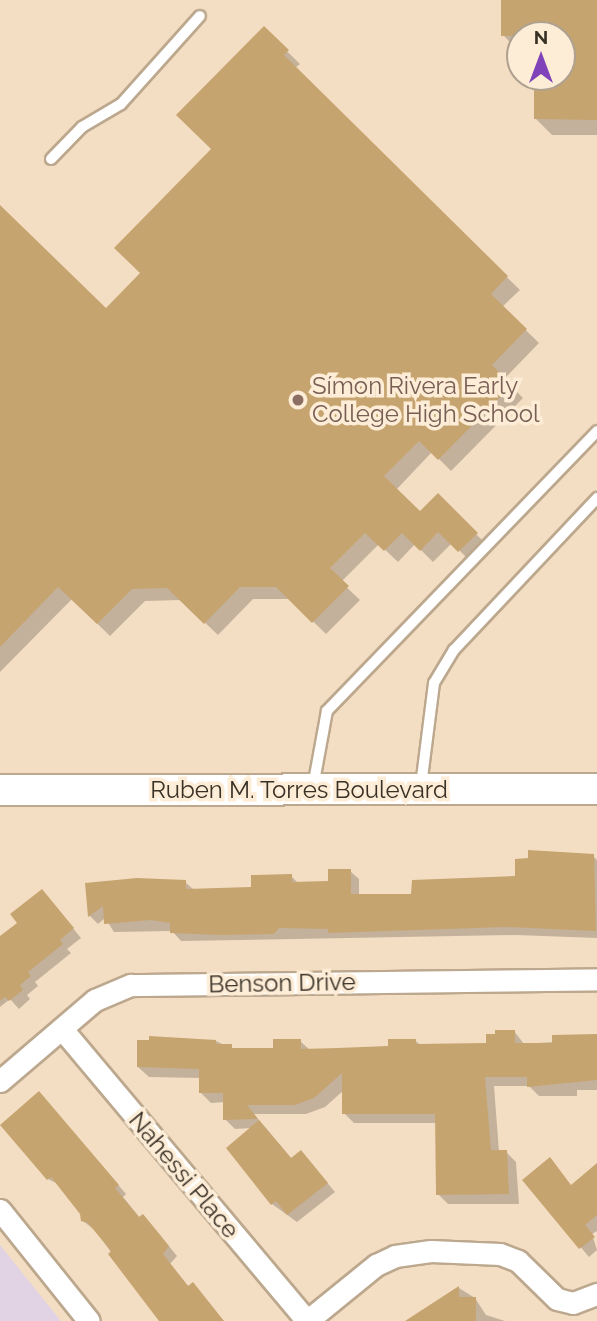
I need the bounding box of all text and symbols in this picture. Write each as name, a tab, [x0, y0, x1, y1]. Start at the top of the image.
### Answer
north arrow	[506, 21, 576, 91]
text: N	[534, 26, 548, 48]
place label: Símon Rivera Early College High School	[312, 372, 540, 428]
marker: Símon Rivera Early College High School	[290, 392, 306, 408]
street label: Ruben M. Torres Boulevard	[150, 776, 448, 804]
street label: Benson Drive	[208, 967, 356, 999]
street label: Nahessi Place	[123, 1106, 245, 1244]

